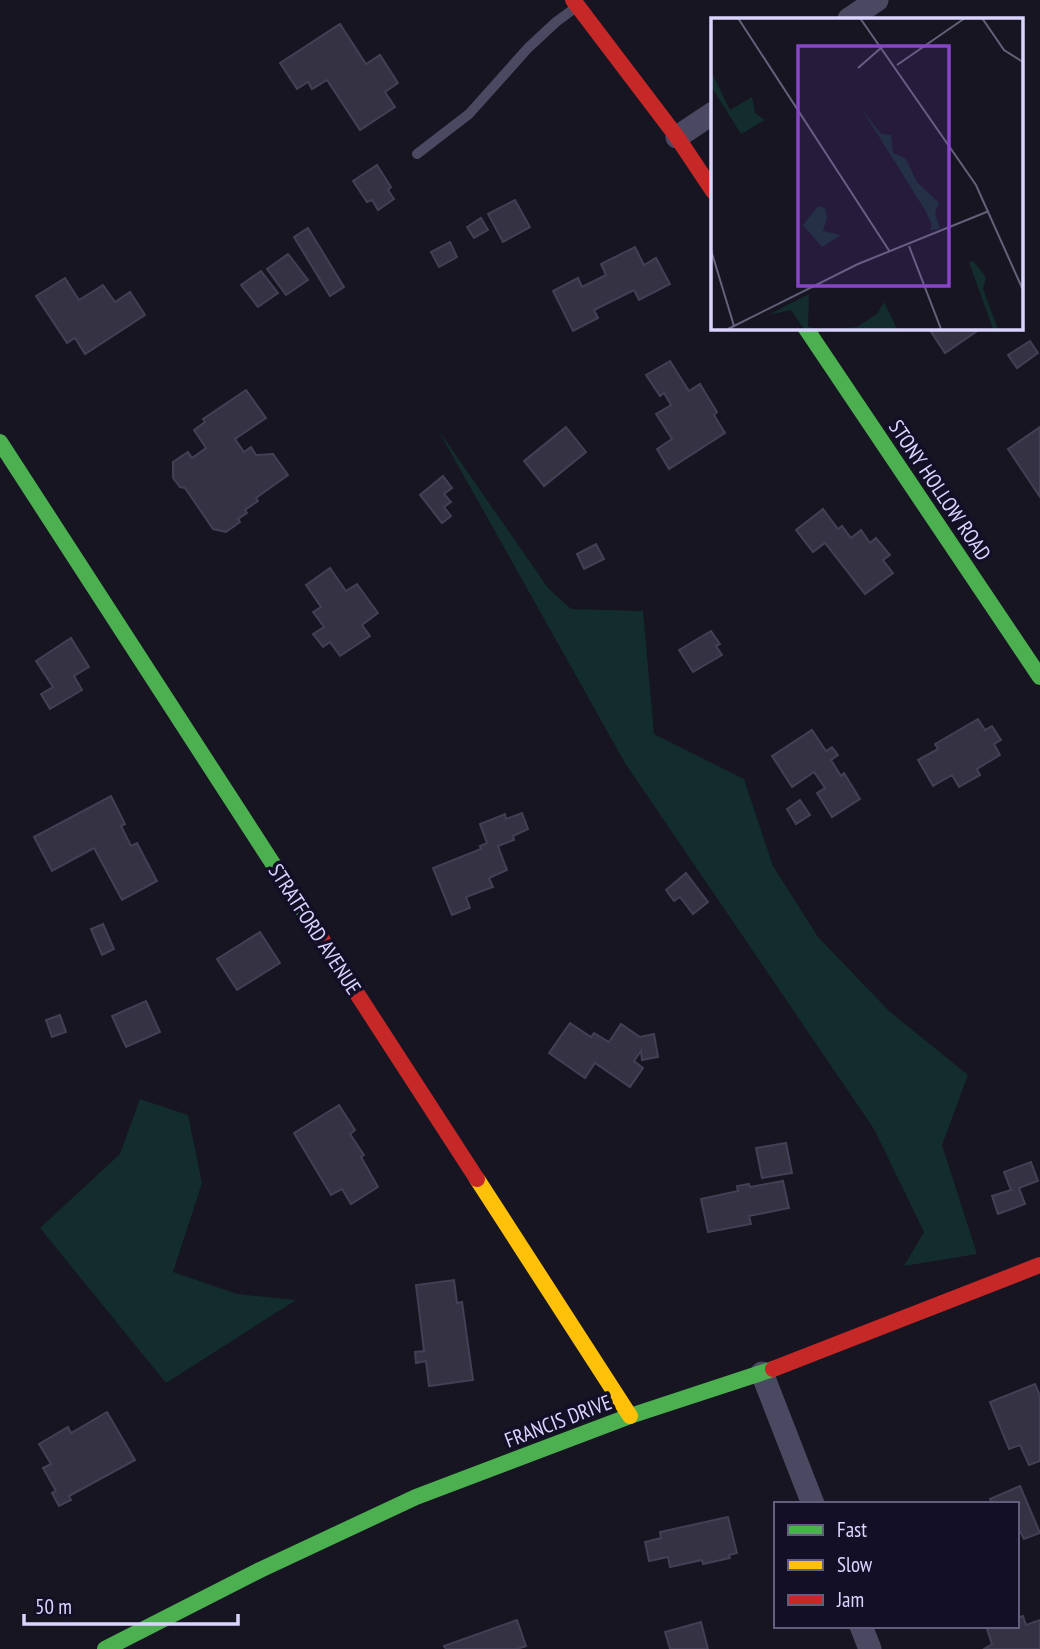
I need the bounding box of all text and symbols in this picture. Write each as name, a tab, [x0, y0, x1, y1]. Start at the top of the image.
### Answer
inset map	[711, 18, 1023, 329]
street label: STONY HOLLOW ROAD	[883, 415, 997, 565]
street label: STRATFORD AVENUE	[263, 859, 367, 999]
street label: FRANCIS DRIVE	[501, 1388, 615, 1454]
legend	[774, 1502, 1019, 1628]
text: Fast	[837, 1516, 867, 1543]
text: Slow	[837, 1551, 873, 1578]
scale bar	[24, 1582, 238, 1626]
text: Jam	[836, 1586, 864, 1613]
text: 50 m	[35, 1593, 72, 1620]

